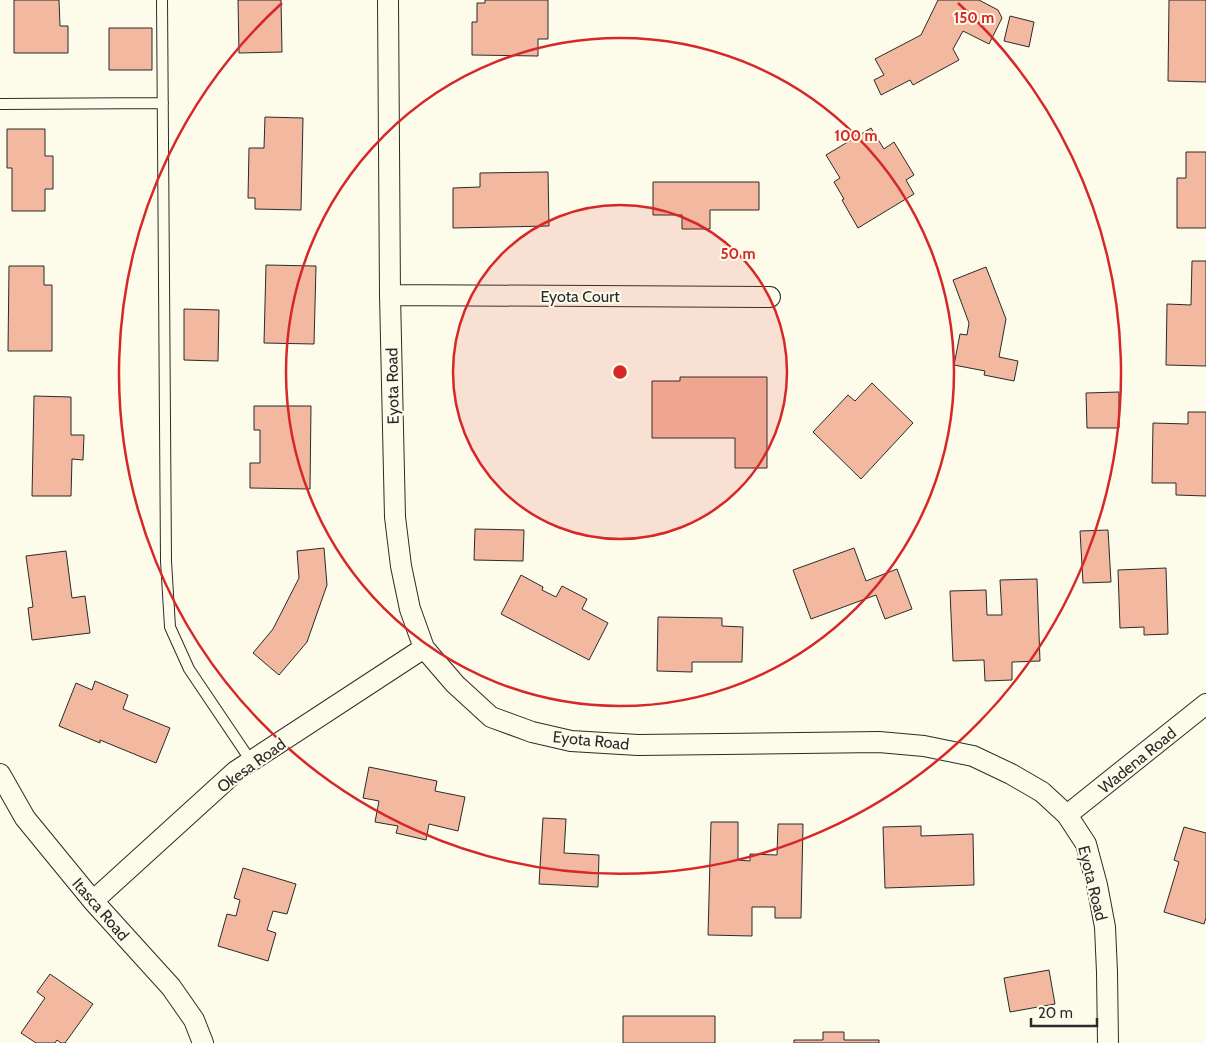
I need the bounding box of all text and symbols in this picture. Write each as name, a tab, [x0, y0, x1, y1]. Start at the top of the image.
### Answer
text: 150 m	[954, 9, 994, 27]
text: 100 m	[834, 127, 878, 145]
text: 50 m	[720, 245, 756, 263]
street label: Eyota Court	[540, 287, 620, 306]
street label: Eyota Road	[382, 348, 403, 424]
centre of rings	[611, 363, 629, 381]
street label: Wadena Road	[1095, 723, 1180, 797]
street label: Eyota Road	[552, 727, 630, 754]
street label: Okesa Road	[213, 734, 289, 797]
street label: Eyota Road	[1074, 844, 1111, 923]
street label: Itasca Road	[68, 874, 133, 945]
scale bar	[1031, 996, 1097, 1028]
text: 20 m	[1038, 1004, 1073, 1022]

